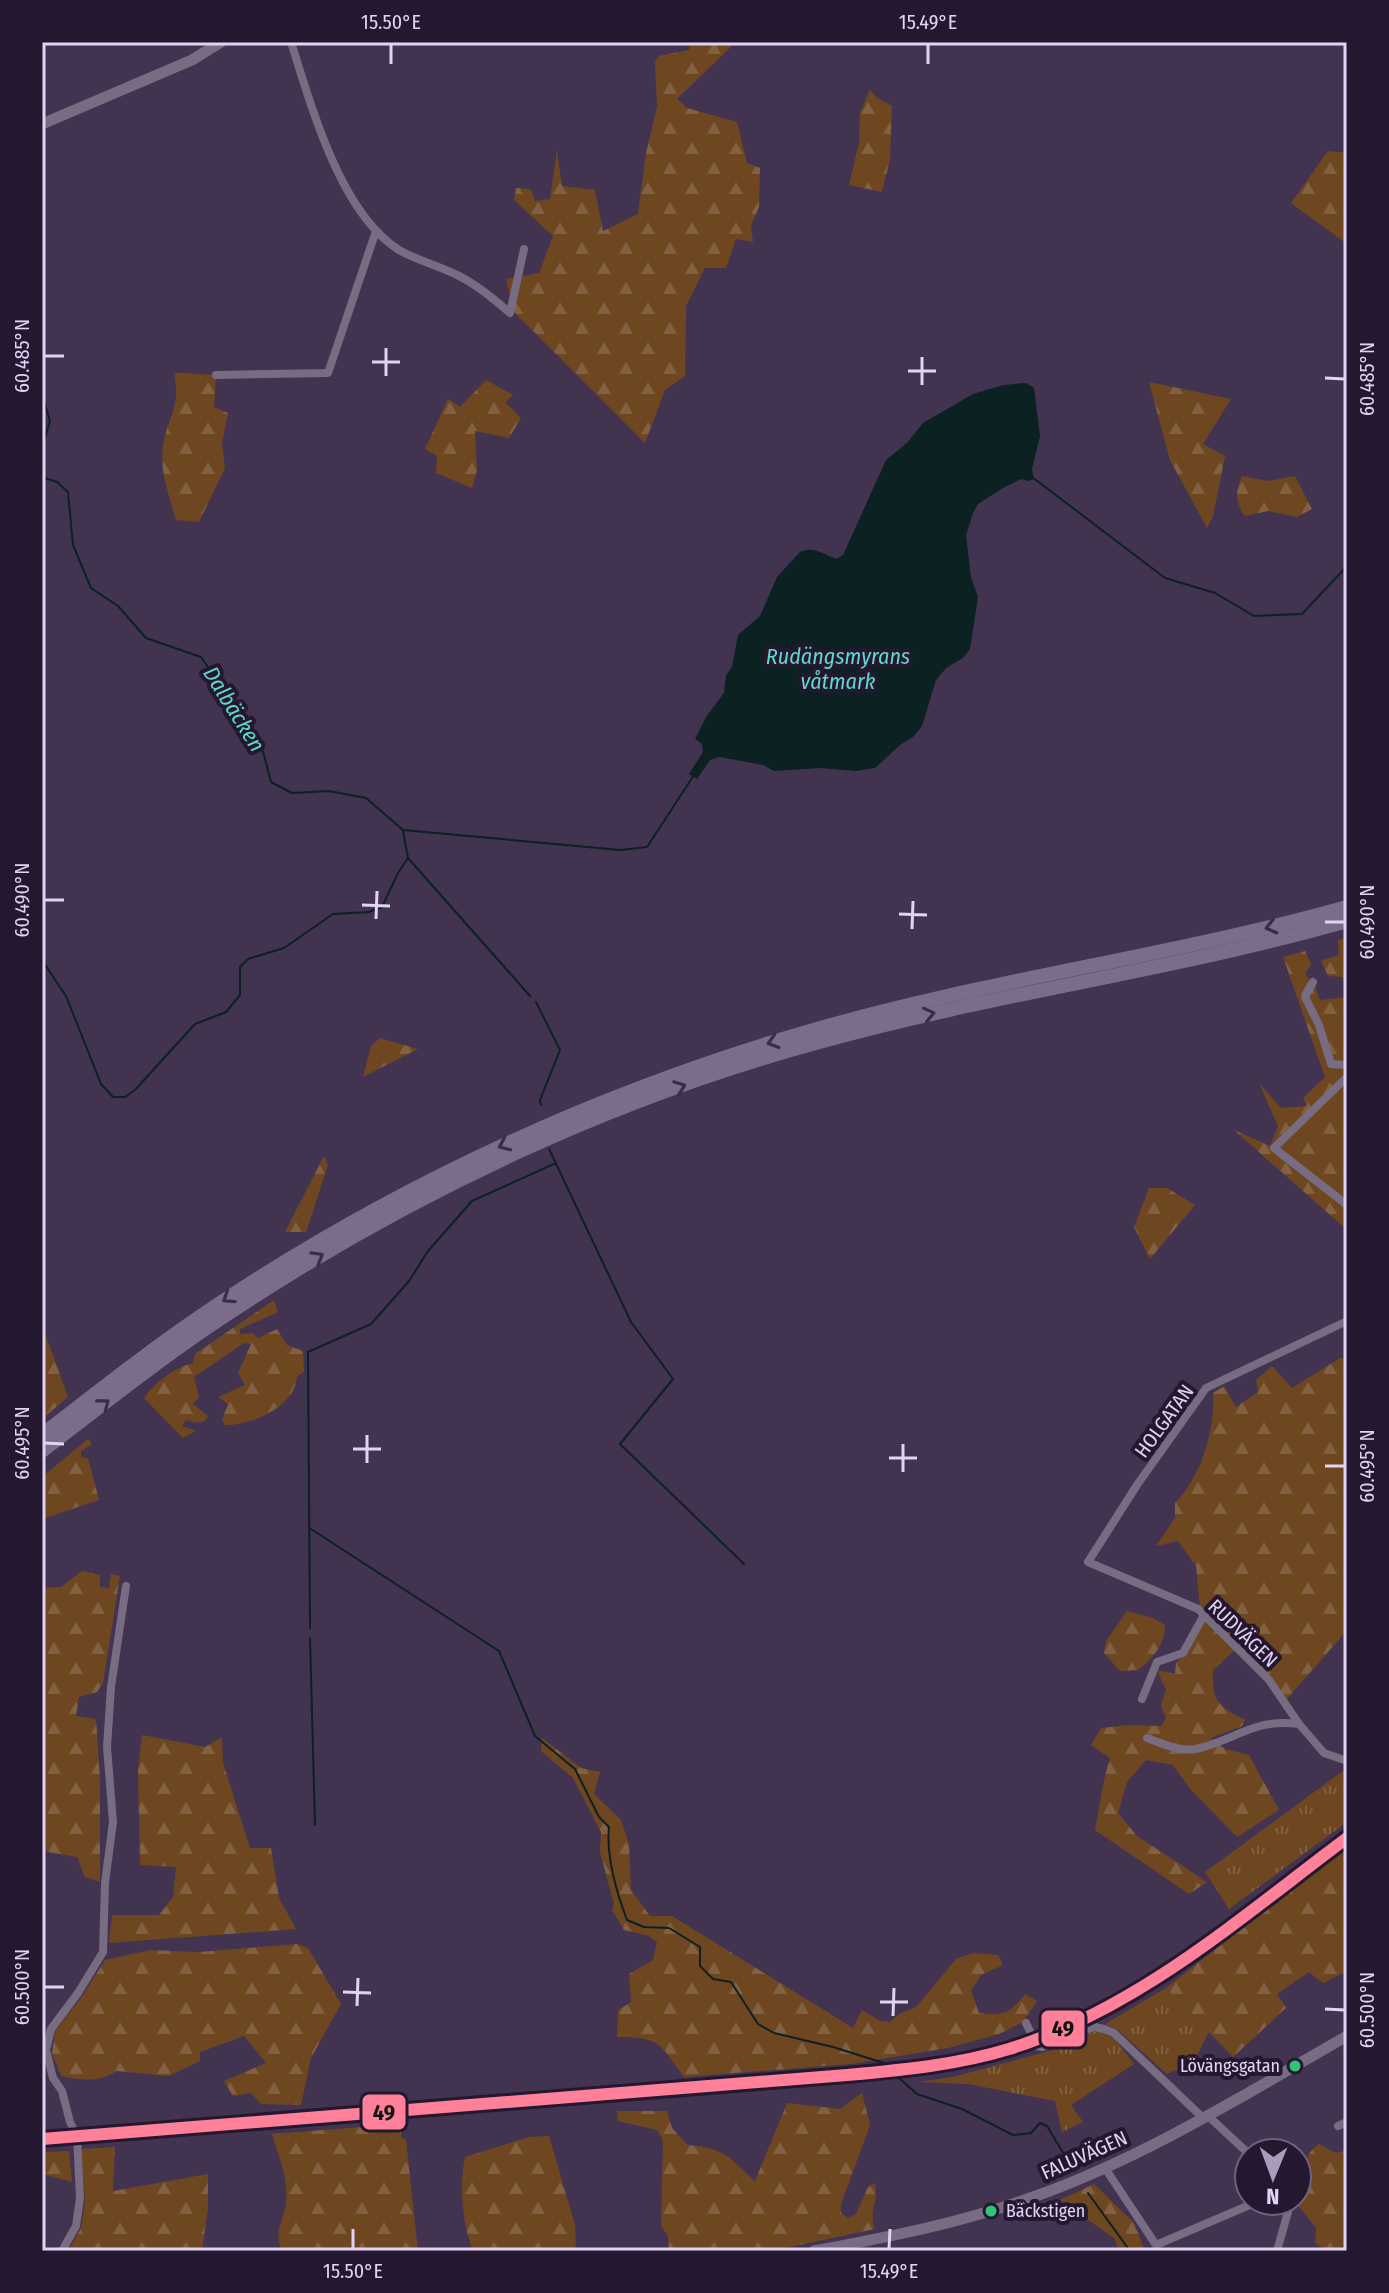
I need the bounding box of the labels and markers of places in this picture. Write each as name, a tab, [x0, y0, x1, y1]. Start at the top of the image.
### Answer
place label: Lövängsgatan	[1180, 2055, 1280, 2077]
marker: Lövängsgatan	[1287, 2058, 1303, 2074]
place label: Bäckstigen	[1006, 2200, 1085, 2222]
marker: Bäckstigen	[983, 2203, 999, 2219]

